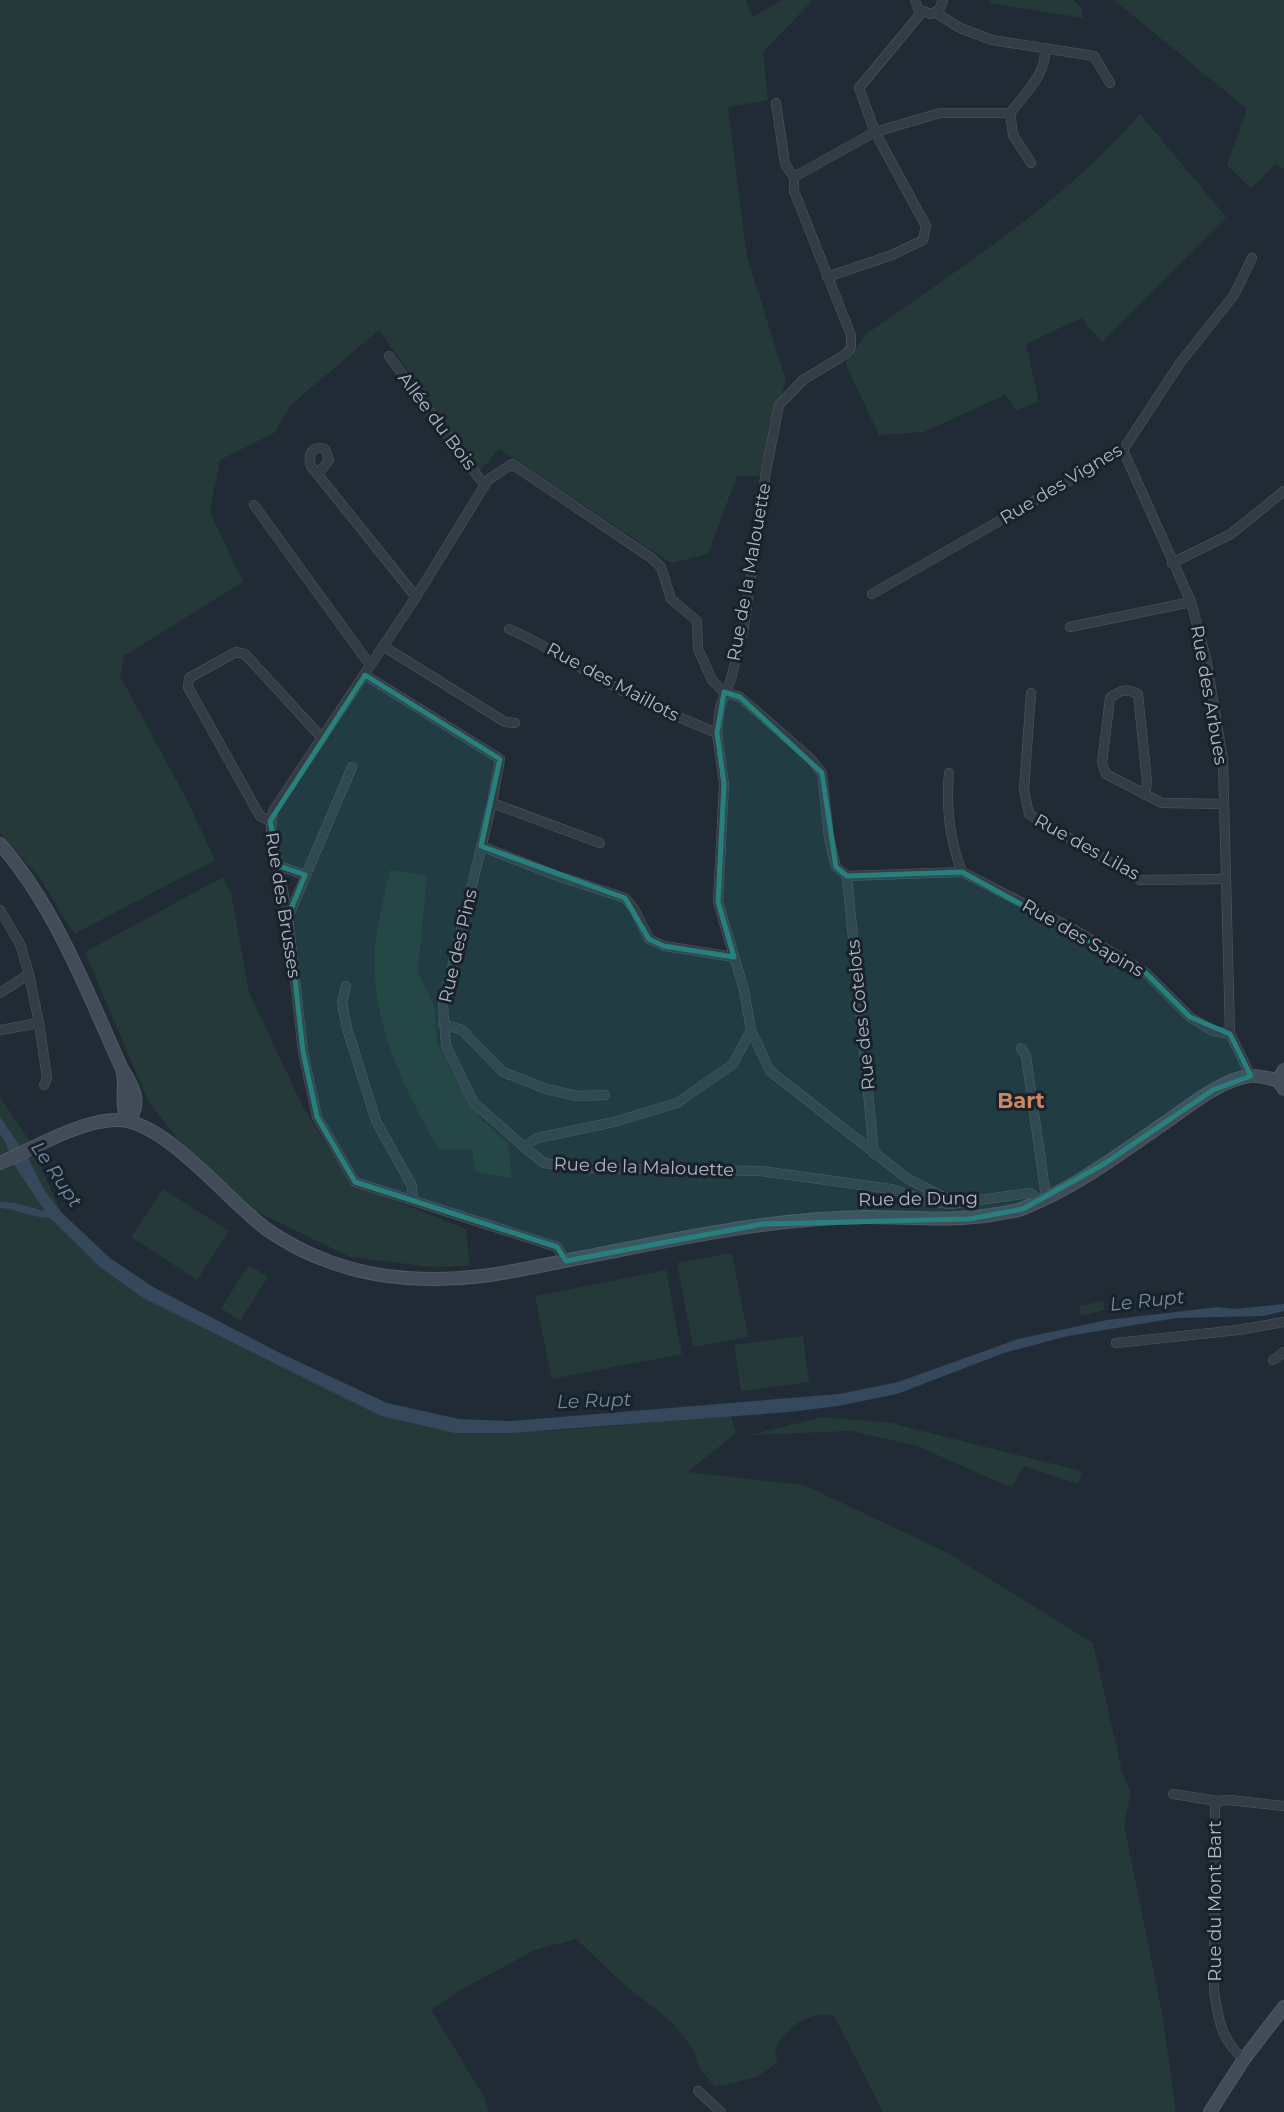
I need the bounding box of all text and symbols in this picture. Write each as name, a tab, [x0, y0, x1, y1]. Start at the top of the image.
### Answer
street label: Allée du Bois	[393, 368, 481, 474]
street label: Rue des Vignes	[996, 439, 1126, 529]
street label: Rue de la Malouette	[722, 481, 776, 663]
street label: Rue des Arbues	[1186, 624, 1232, 767]
street label: Rue des Maillots	[543, 638, 683, 726]
street label: Rue des Lilas	[1031, 809, 1144, 885]
street label: Rue des Brusses	[261, 830, 305, 980]
street label: Rue des Pins	[434, 887, 482, 1005]
street label: Rue des Sapins	[1018, 894, 1148, 982]
street label: Rue des Cotelots	[842, 939, 880, 1091]
district label: Bart	[997, 1088, 1045, 1113]
water label: Le Rupt	[26, 1137, 87, 1212]
street label: Rue de la Malouette	[553, 1153, 735, 1181]
street label: Rue de Dung	[858, 1187, 978, 1211]
water label: Le Rupt	[1109, 1285, 1186, 1316]
water label: Le Rupt	[556, 1388, 632, 1413]
street label: Rue du Mont Bart	[1204, 1820, 1226, 1982]

